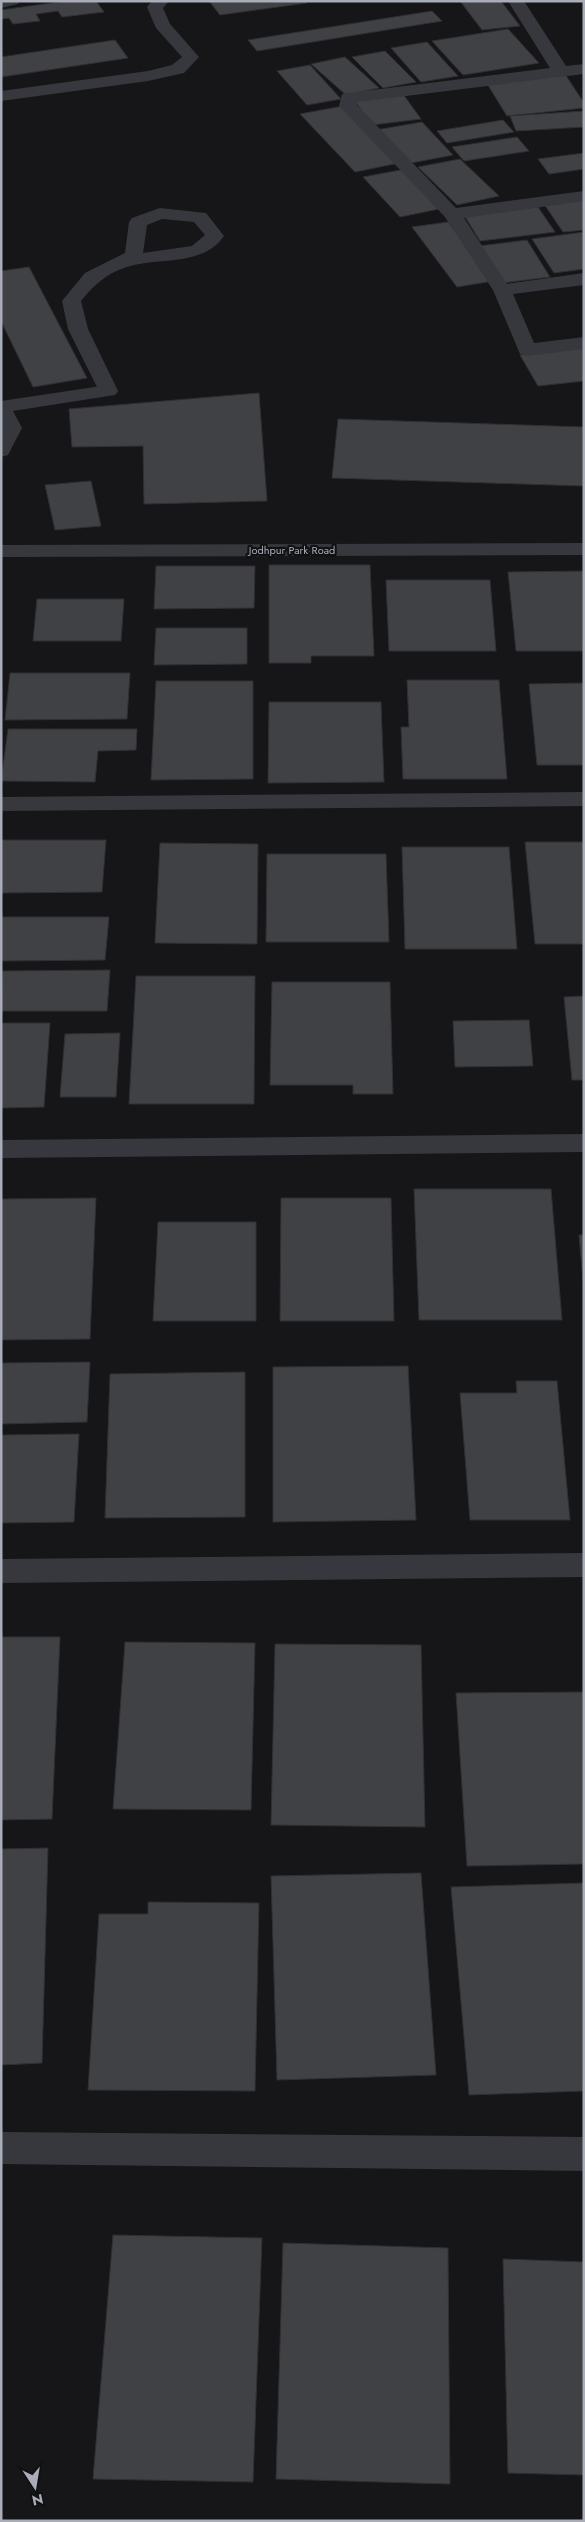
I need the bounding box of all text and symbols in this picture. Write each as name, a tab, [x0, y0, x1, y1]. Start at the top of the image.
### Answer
street label: Jodhpur Park Road	[247, 542, 335, 558]
north arrow	[10, 2462, 60, 2512]
text: N	[30, 2489, 45, 2511]

